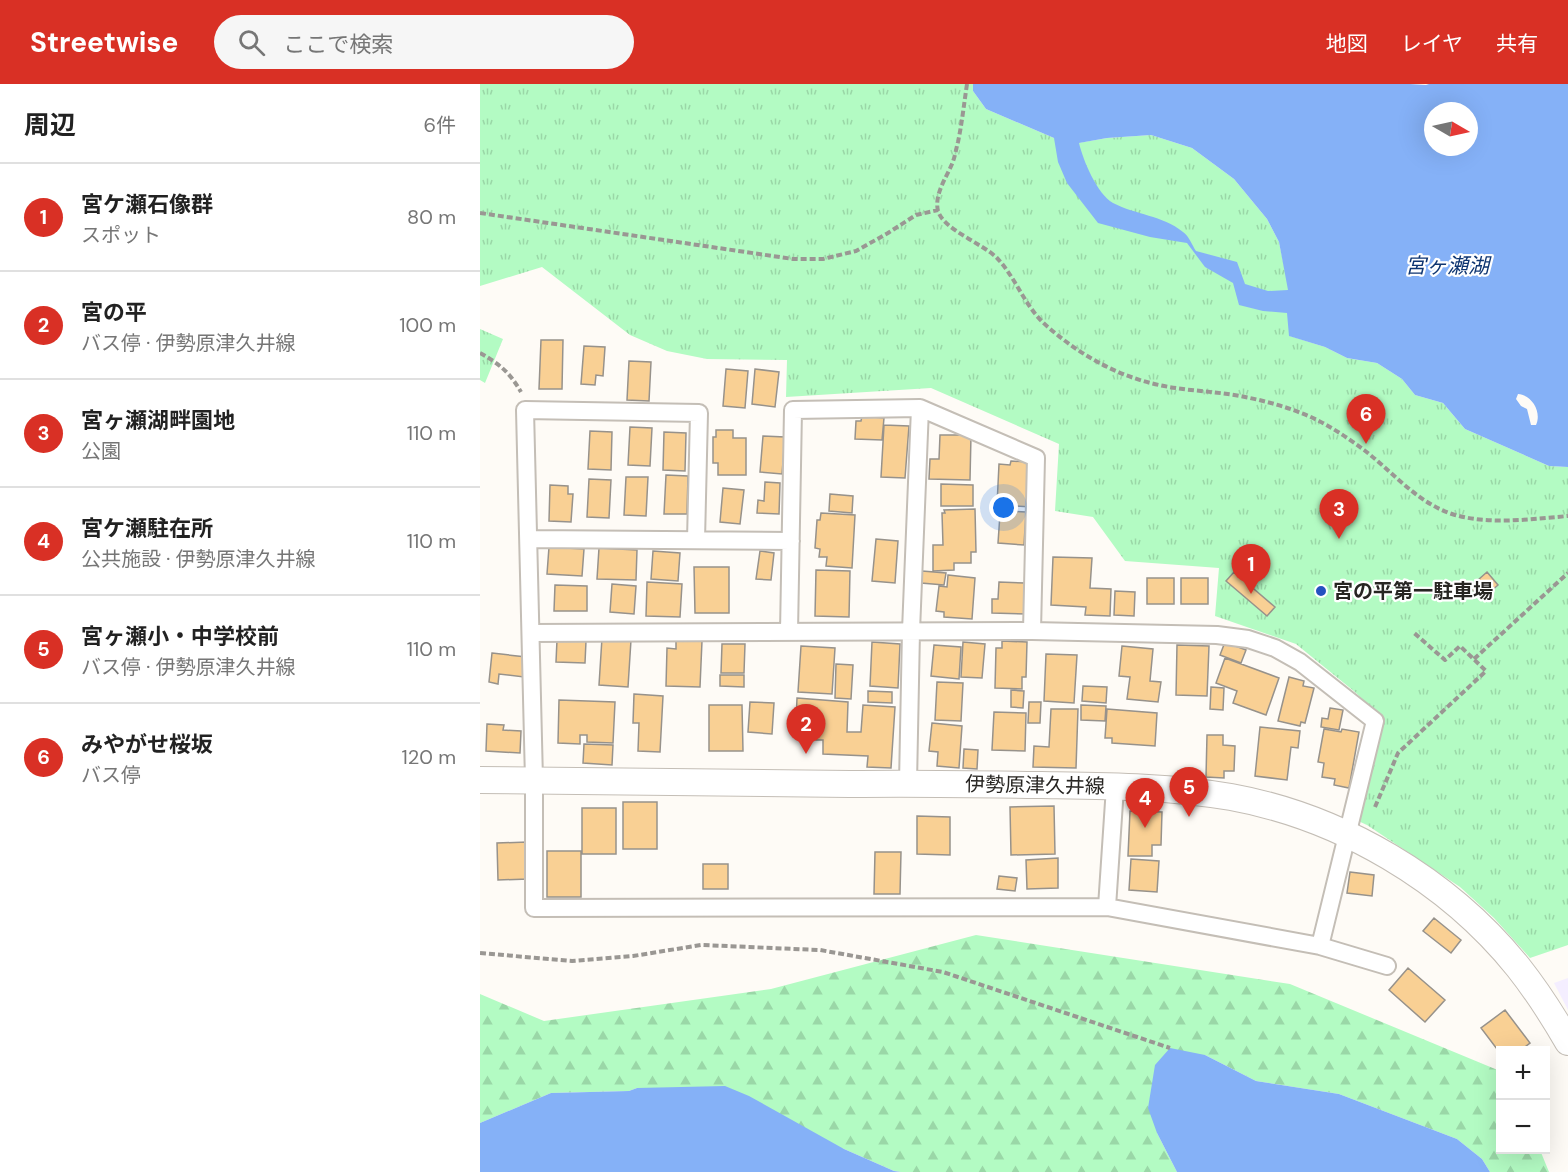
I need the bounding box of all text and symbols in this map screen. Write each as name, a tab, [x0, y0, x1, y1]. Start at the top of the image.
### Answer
search box	[214, 15, 634, 69]
text: Streetwise	[30, 24, 178, 61]
icon: search	[235, 26, 268, 59]
text: ここで検索	[283, 30, 393, 59]
text: 地図	[1326, 30, 1368, 58]
text: レイヤ	[1401, 30, 1463, 58]
text: 共有	[1496, 30, 1538, 58]
north arrow	[1424, 102, 1478, 156]
text: 周辺	[24, 108, 76, 142]
text: 6件	[423, 112, 456, 138]
text: 宮ケ瀬石像群	[81, 190, 213, 219]
text: 1	[40, 204, 47, 230]
text: 80 m	[407, 204, 456, 230]
text: スポット	[81, 222, 161, 248]
water label: 宮ヶ瀬湖	[1405, 252, 1492, 280]
text: 宮の平	[81, 298, 147, 327]
text: 2	[38, 312, 49, 338]
text: 100 m	[399, 312, 456, 338]
text: バス停 · 伊勢原津久井線	[81, 330, 296, 356]
pin: 6	[1346, 394, 1386, 444]
text: 宮ヶ瀬湖畔園地	[81, 406, 235, 435]
text: 3	[37, 420, 50, 446]
text: 110 m	[407, 420, 456, 446]
text: 公園	[81, 438, 121, 464]
pin: 3	[1320, 490, 1358, 539]
your location	[989, 493, 1018, 522]
text: 宮ケ瀬駐在所	[81, 514, 213, 543]
text: 4	[37, 528, 50, 554]
text: 110 m	[407, 528, 456, 554]
pin: 1	[1232, 544, 1270, 594]
text: 公共施設 · 伊勢原津久井線	[81, 546, 316, 572]
place label: 宮の平第一駐車場	[1333, 578, 1493, 604]
marker: 宮の平第一駐車場	[1314, 584, 1328, 598]
text: 宮ヶ瀬小・中学校前	[81, 622, 279, 651]
text: 5	[37, 636, 50, 662]
text: 110 m	[407, 636, 456, 662]
text: バス停 · 伊勢原津久井線	[81, 654, 296, 680]
pin: 2	[786, 704, 826, 754]
text: みやがせ桜坂	[81, 730, 213, 759]
text: 6	[37, 744, 50, 770]
text: 120 m	[402, 744, 456, 770]
text: バス停	[81, 762, 141, 788]
pin: 5	[1170, 768, 1208, 817]
street label: 伊勢原津久井線	[965, 771, 1105, 799]
pin: 4	[1126, 778, 1164, 828]
map controls	[1496, 1046, 1550, 1154]
button: +	[1496, 1046, 1550, 1100]
button: −	[1496, 1100, 1550, 1154]

